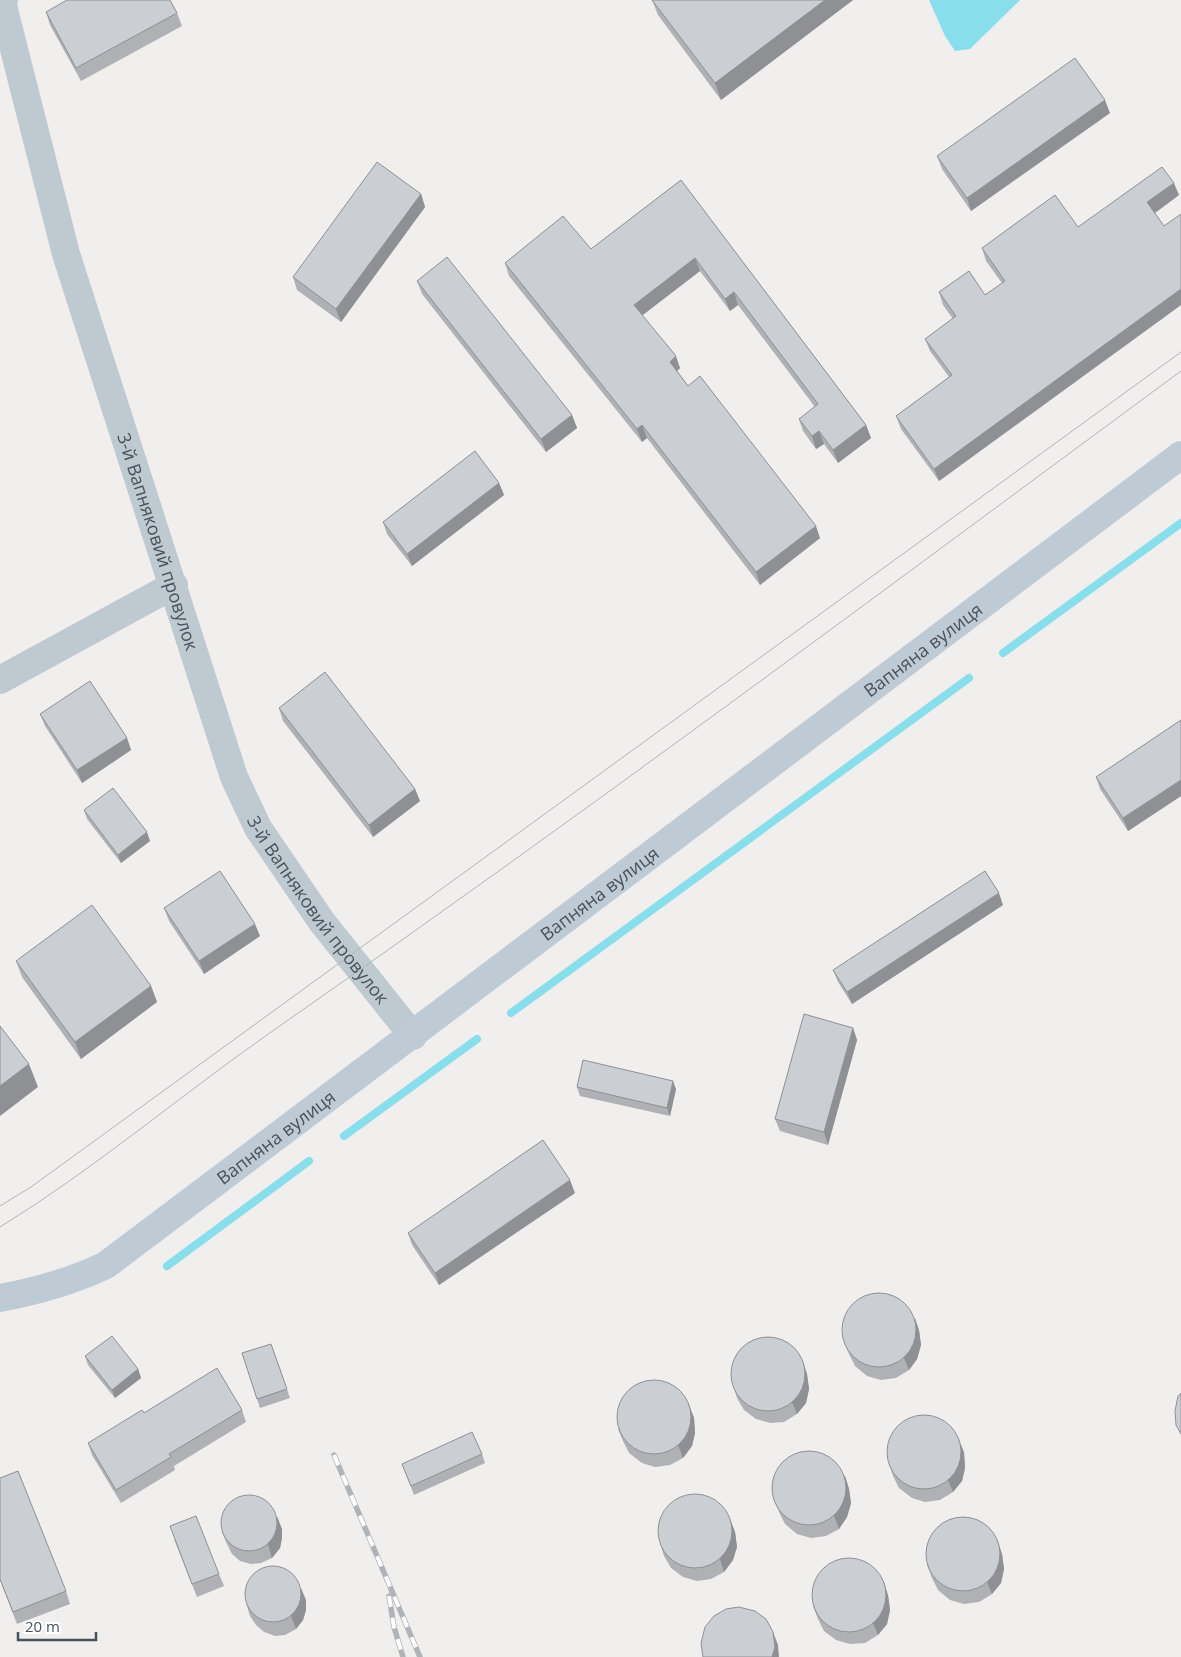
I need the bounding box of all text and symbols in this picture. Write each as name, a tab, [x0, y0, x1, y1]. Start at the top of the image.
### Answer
street label: 3-й Вапняковий провулок	[112, 430, 205, 654]
street label: Вапняна вулиця	[859, 597, 987, 702]
street label: 3-й Вапняковий провулок	[242, 812, 395, 1009]
street label: Вапняна вулиця	[535, 841, 663, 946]
street label: Вапняна вулиця	[212, 1085, 340, 1190]
scale bar	[18, 1610, 95, 1642]
text: 20 m	[25, 1616, 60, 1636]

